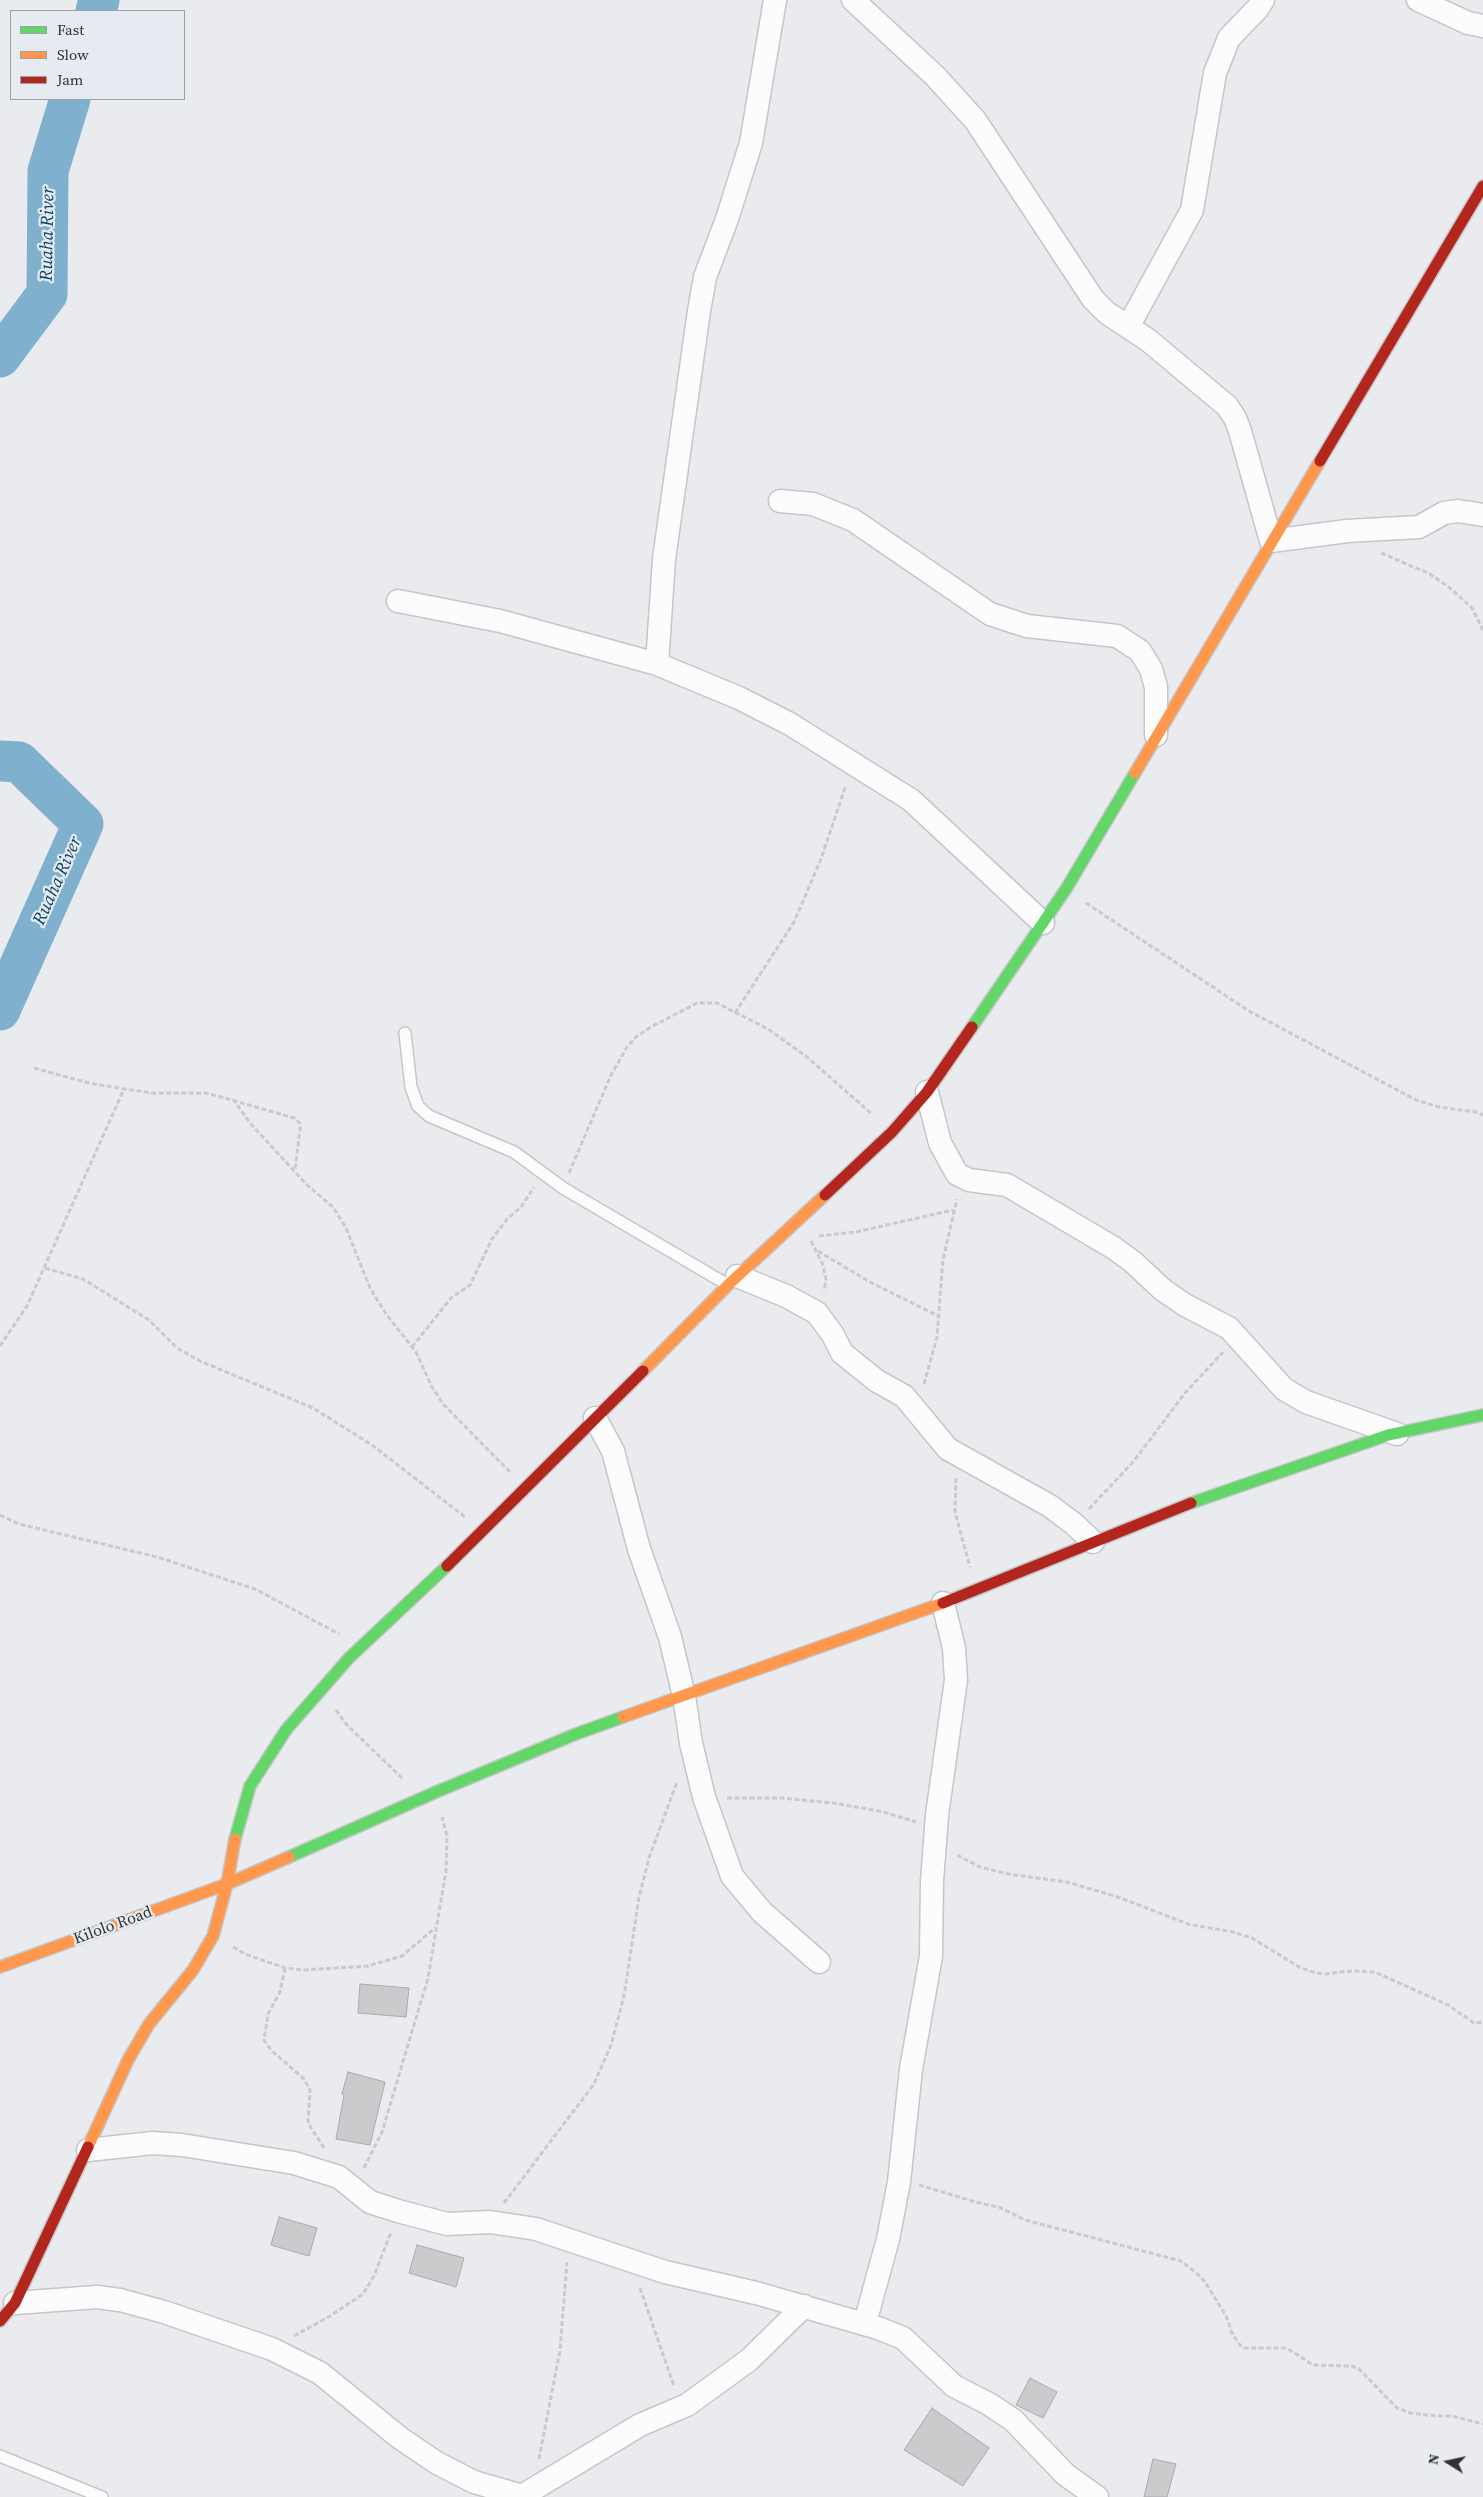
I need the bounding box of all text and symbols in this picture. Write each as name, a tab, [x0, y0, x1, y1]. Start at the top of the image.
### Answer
legend	[10, 10, 185, 100]
text: Fast	[57, 19, 84, 40]
text: Slow	[57, 44, 89, 65]
text: Jam	[57, 69, 83, 90]
water label: Ruaha River	[36, 187, 60, 281]
water label: Ruaha River	[29, 833, 87, 929]
street label: Kilolo Road	[71, 1903, 155, 1949]
north arrow	[1423, 2437, 1473, 2487]
text: N	[1422, 2453, 1444, 2466]

